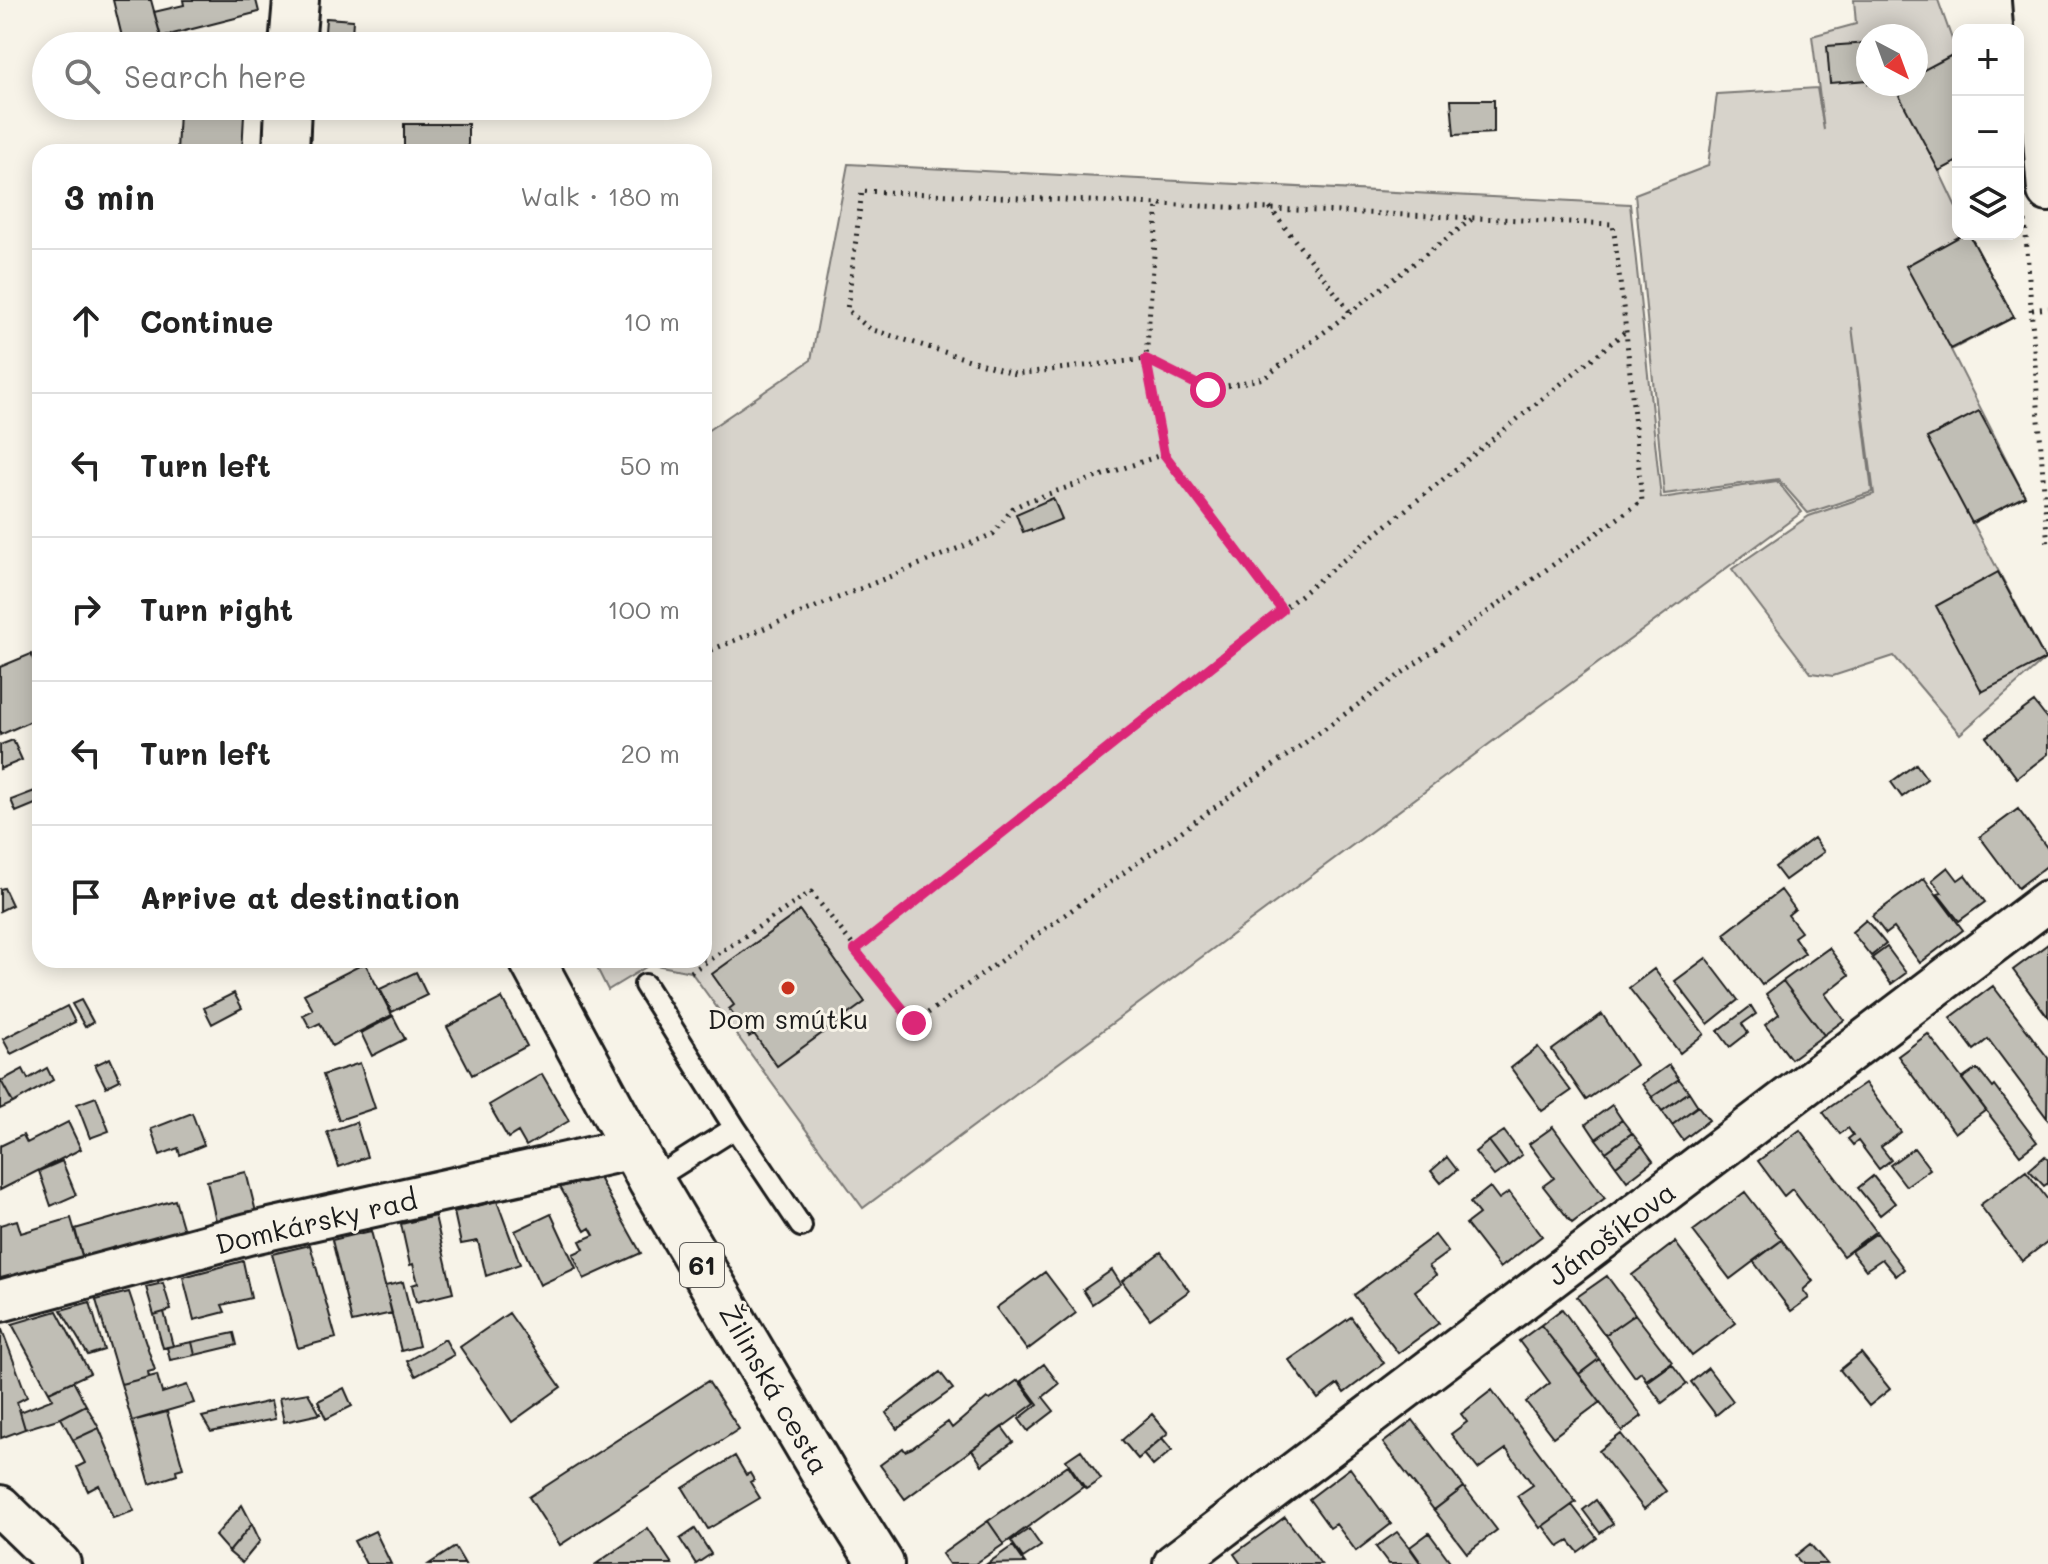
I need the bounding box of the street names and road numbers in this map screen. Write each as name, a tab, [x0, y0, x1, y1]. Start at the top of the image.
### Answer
street label: Jánošíkova	[1540, 1173, 1682, 1293]
street label: Domkársky rad	[212, 1180, 420, 1262]
road number: 61	[680, 1243, 724, 1287]
street label: Žilinská cesta	[712, 1297, 838, 1481]

